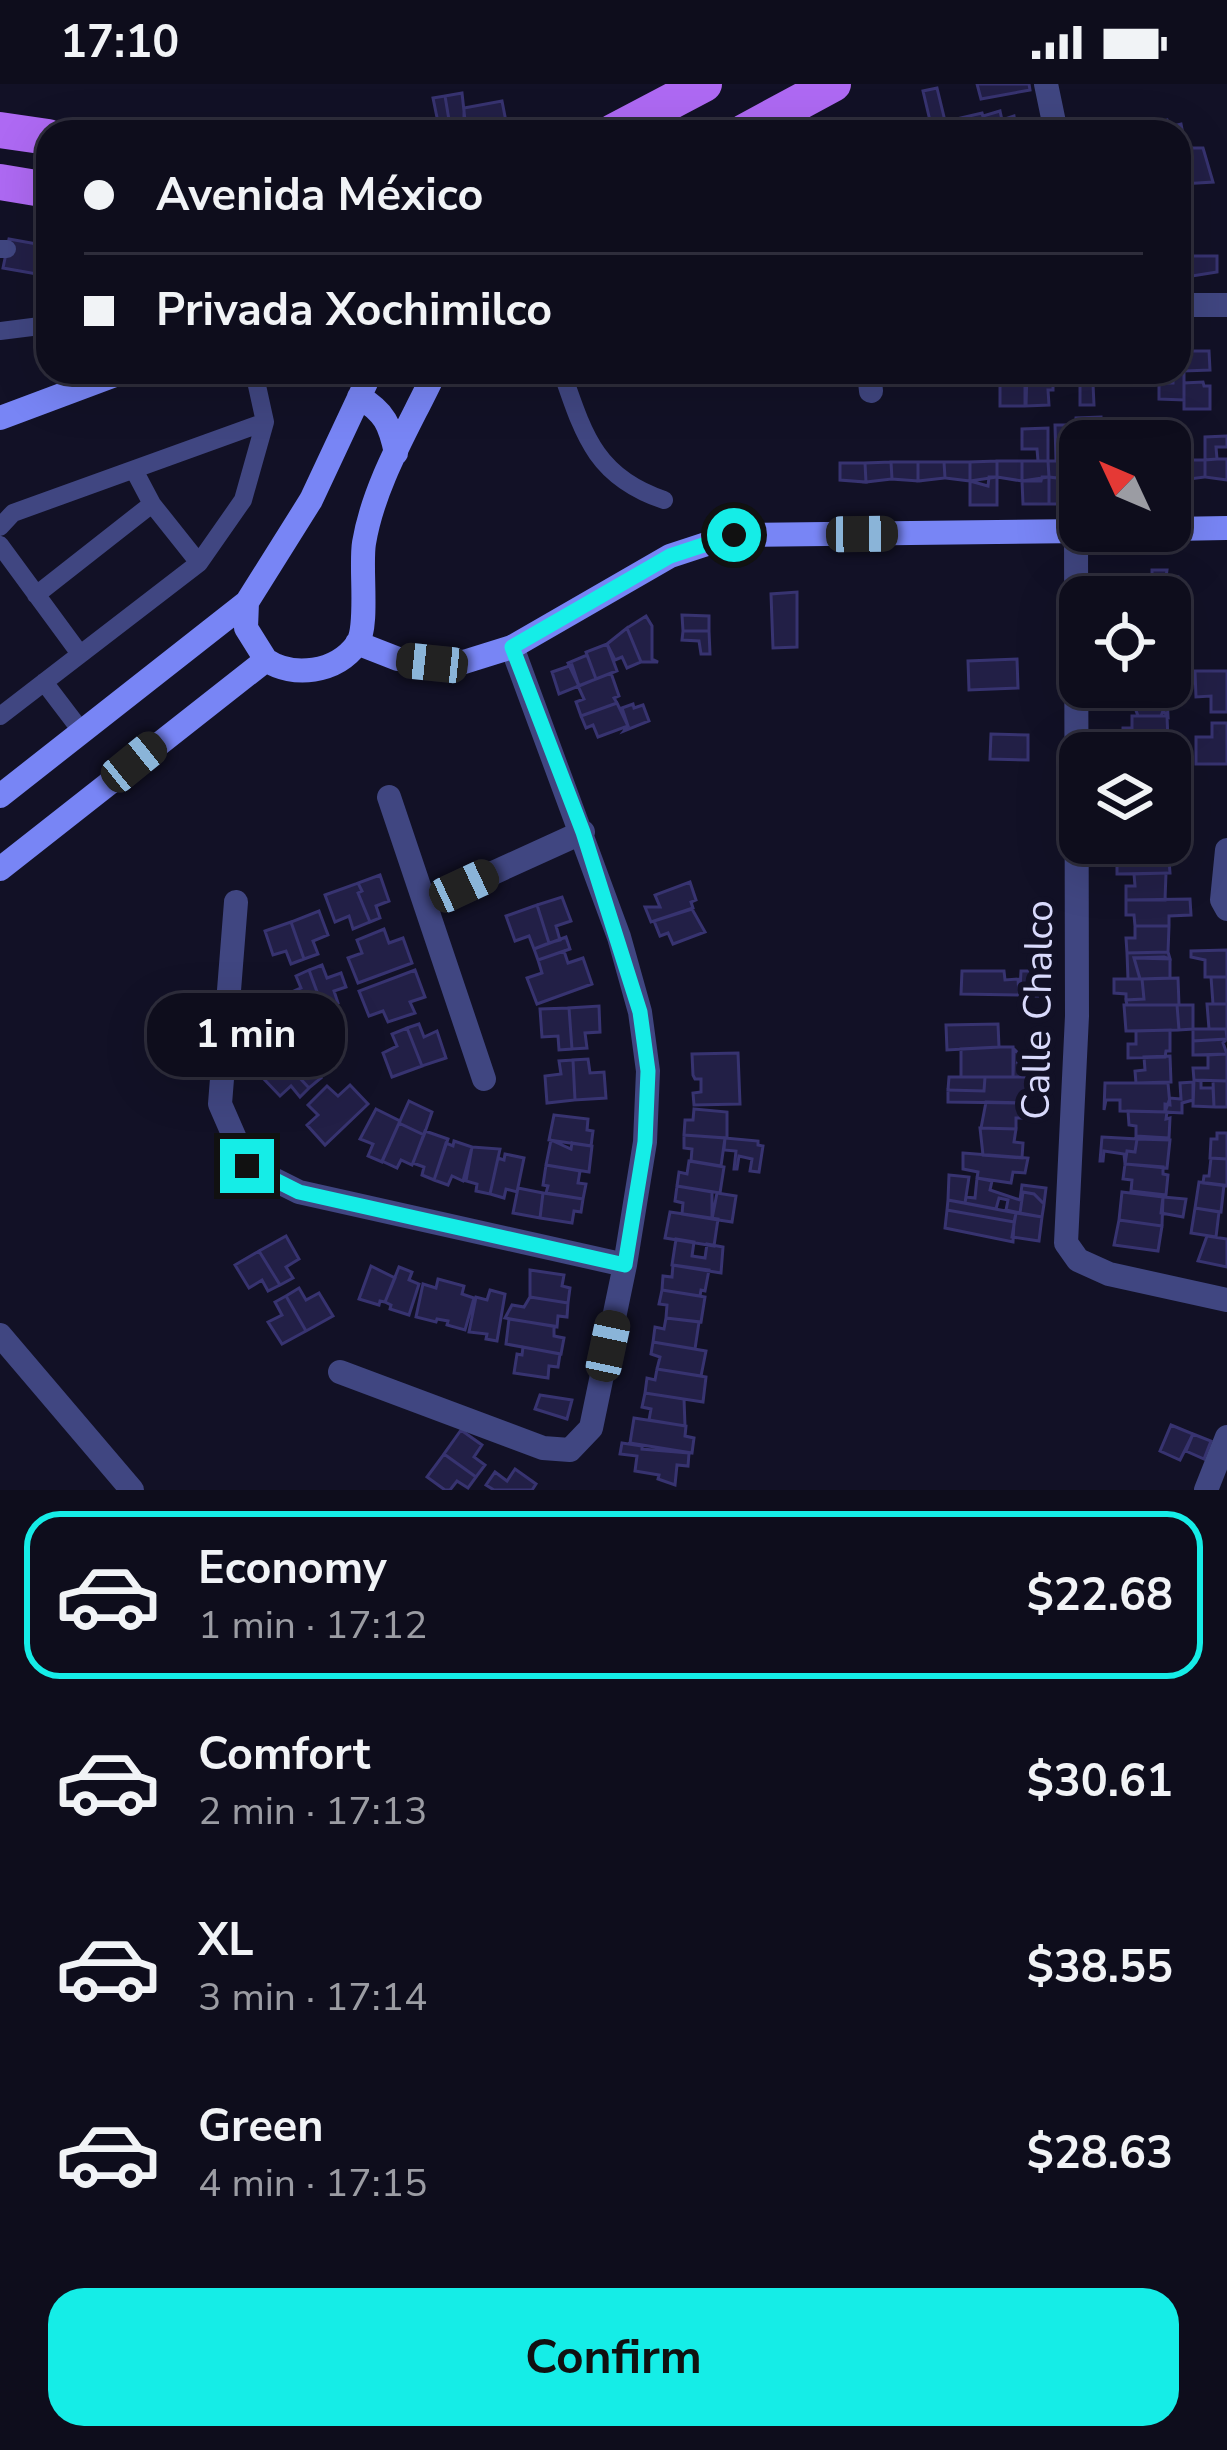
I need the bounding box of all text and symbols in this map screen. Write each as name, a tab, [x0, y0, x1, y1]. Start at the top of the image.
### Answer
text: 17:10	[60, 12, 179, 73]
text: Avenida México	[156, 165, 484, 226]
text: Privada Xochimilco	[156, 280, 552, 341]
north arrow	[1059, 420, 1191, 552]
map controls	[1059, 420, 1191, 864]
route start	[707, 508, 761, 562]
car	[826, 515, 898, 553]
button: locate	[1059, 576, 1191, 708]
car	[394, 641, 470, 685]
car	[95, 725, 173, 799]
button: layers	[1059, 732, 1191, 864]
car	[424, 854, 504, 918]
street label: Calle Chalco	[1010, 900, 1066, 1120]
callout: 1 min	[148, 992, 346, 1076]
text: 1 min	[196, 1008, 296, 1061]
route end	[220, 1139, 274, 1193]
car	[583, 1307, 633, 1385]
text: Economy	[198, 1538, 387, 1599]
icon: car	[54, 1541, 162, 1649]
text: $22.68	[1027, 1565, 1173, 1626]
text: 1 min · 17:12	[198, 1599, 427, 1652]
text: Comfort	[198, 1724, 370, 1785]
icon: car	[54, 1727, 162, 1835]
text: $30.61	[1027, 1751, 1173, 1812]
text: 2 min · 17:13	[198, 1785, 427, 1838]
text: XL	[198, 1910, 254, 1971]
icon: car	[54, 1913, 162, 2021]
text: $38.55	[1027, 1937, 1173, 1998]
text: 3 min · 17:14	[198, 1971, 427, 2024]
text: Green	[198, 2096, 324, 2157]
icon: car	[54, 2099, 162, 2207]
text: $28.63	[1027, 2123, 1173, 2184]
text: 4 min · 17:15	[198, 2157, 427, 2210]
button: Confirm	[48, 2288, 1179, 2426]

